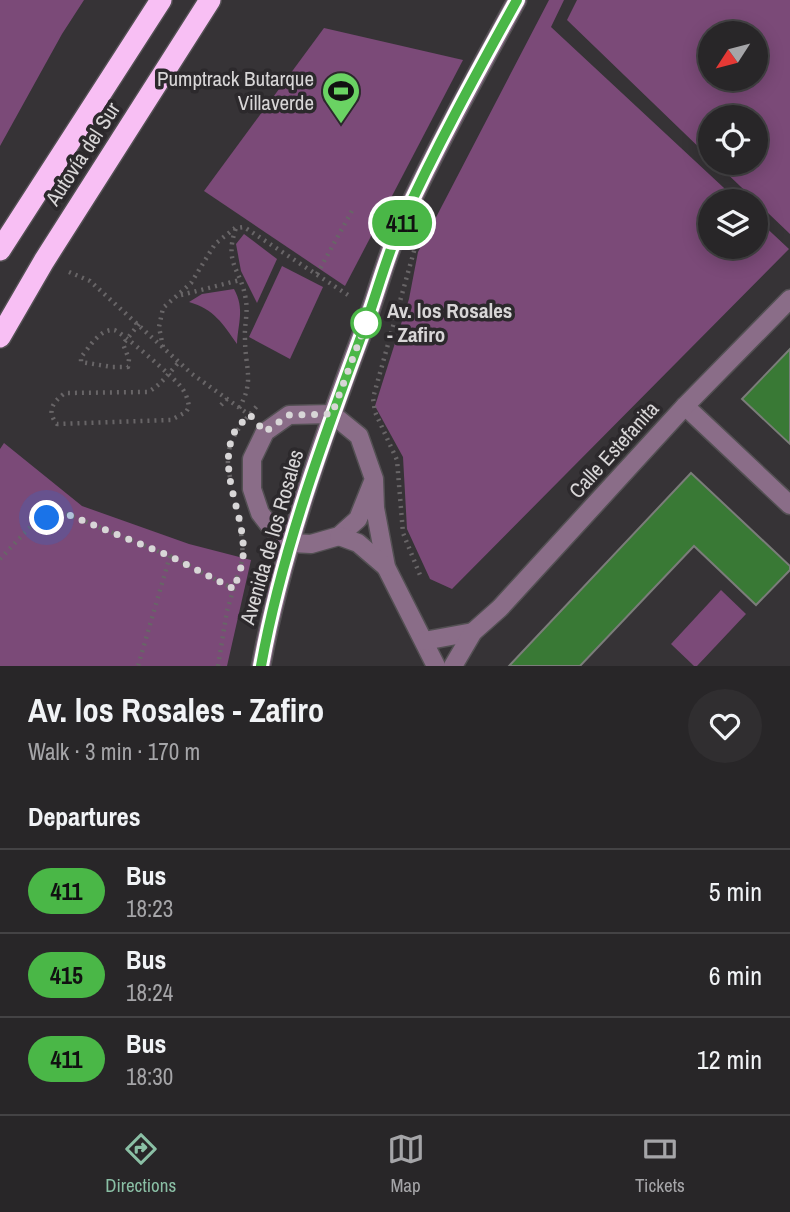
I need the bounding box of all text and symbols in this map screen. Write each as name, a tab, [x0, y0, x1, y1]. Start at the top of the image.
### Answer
north arrow	[698, 21, 768, 91]
map controls	[698, 21, 768, 259]
place label: Pumptrack Butarque Villaverde	[157, 64, 314, 117]
sports icon: Pumptrack Butarque Villaverde	[320, 70, 362, 125]
street label: Autovía del Sur	[38, 96, 127, 212]
button: locate	[698, 105, 768, 175]
button: layers	[698, 189, 768, 259]
line badge: 411	[362, 200, 442, 246]
text: 411	[386, 207, 418, 239]
place label: Av. los Rosales - Zafiro	[387, 296, 512, 349]
marker: Av. los Rosales - Zafiro	[351, 308, 381, 338]
street label: Calle Estefanita	[562, 394, 665, 505]
street label: Avenida de los Rosales	[232, 446, 310, 629]
your location	[29, 500, 64, 535]
text: Av. los Rosales - Zafiro	[28, 688, 324, 732]
button: heart	[688, 689, 762, 763]
text: Walk · 3 min · 170 m	[28, 736, 200, 767]
text: Departures	[28, 799, 141, 834]
text: Bus	[126, 858, 166, 893]
text: 5 min	[709, 874, 762, 909]
text: 411	[51, 875, 82, 907]
text: 18:23	[126, 893, 173, 924]
text: Bus	[126, 942, 166, 977]
text: 6 min	[709, 958, 762, 993]
text: 415	[50, 959, 83, 991]
text: 18:24	[126, 977, 173, 1008]
text: Bus	[126, 1026, 166, 1061]
text: 12 min	[697, 1042, 762, 1077]
text: 411	[51, 1043, 82, 1075]
text: 18:30	[126, 1061, 173, 1092]
tab: Directions	[105, 1130, 176, 1198]
tab: Map	[387, 1130, 425, 1198]
tab: Tickets	[635, 1130, 685, 1198]

